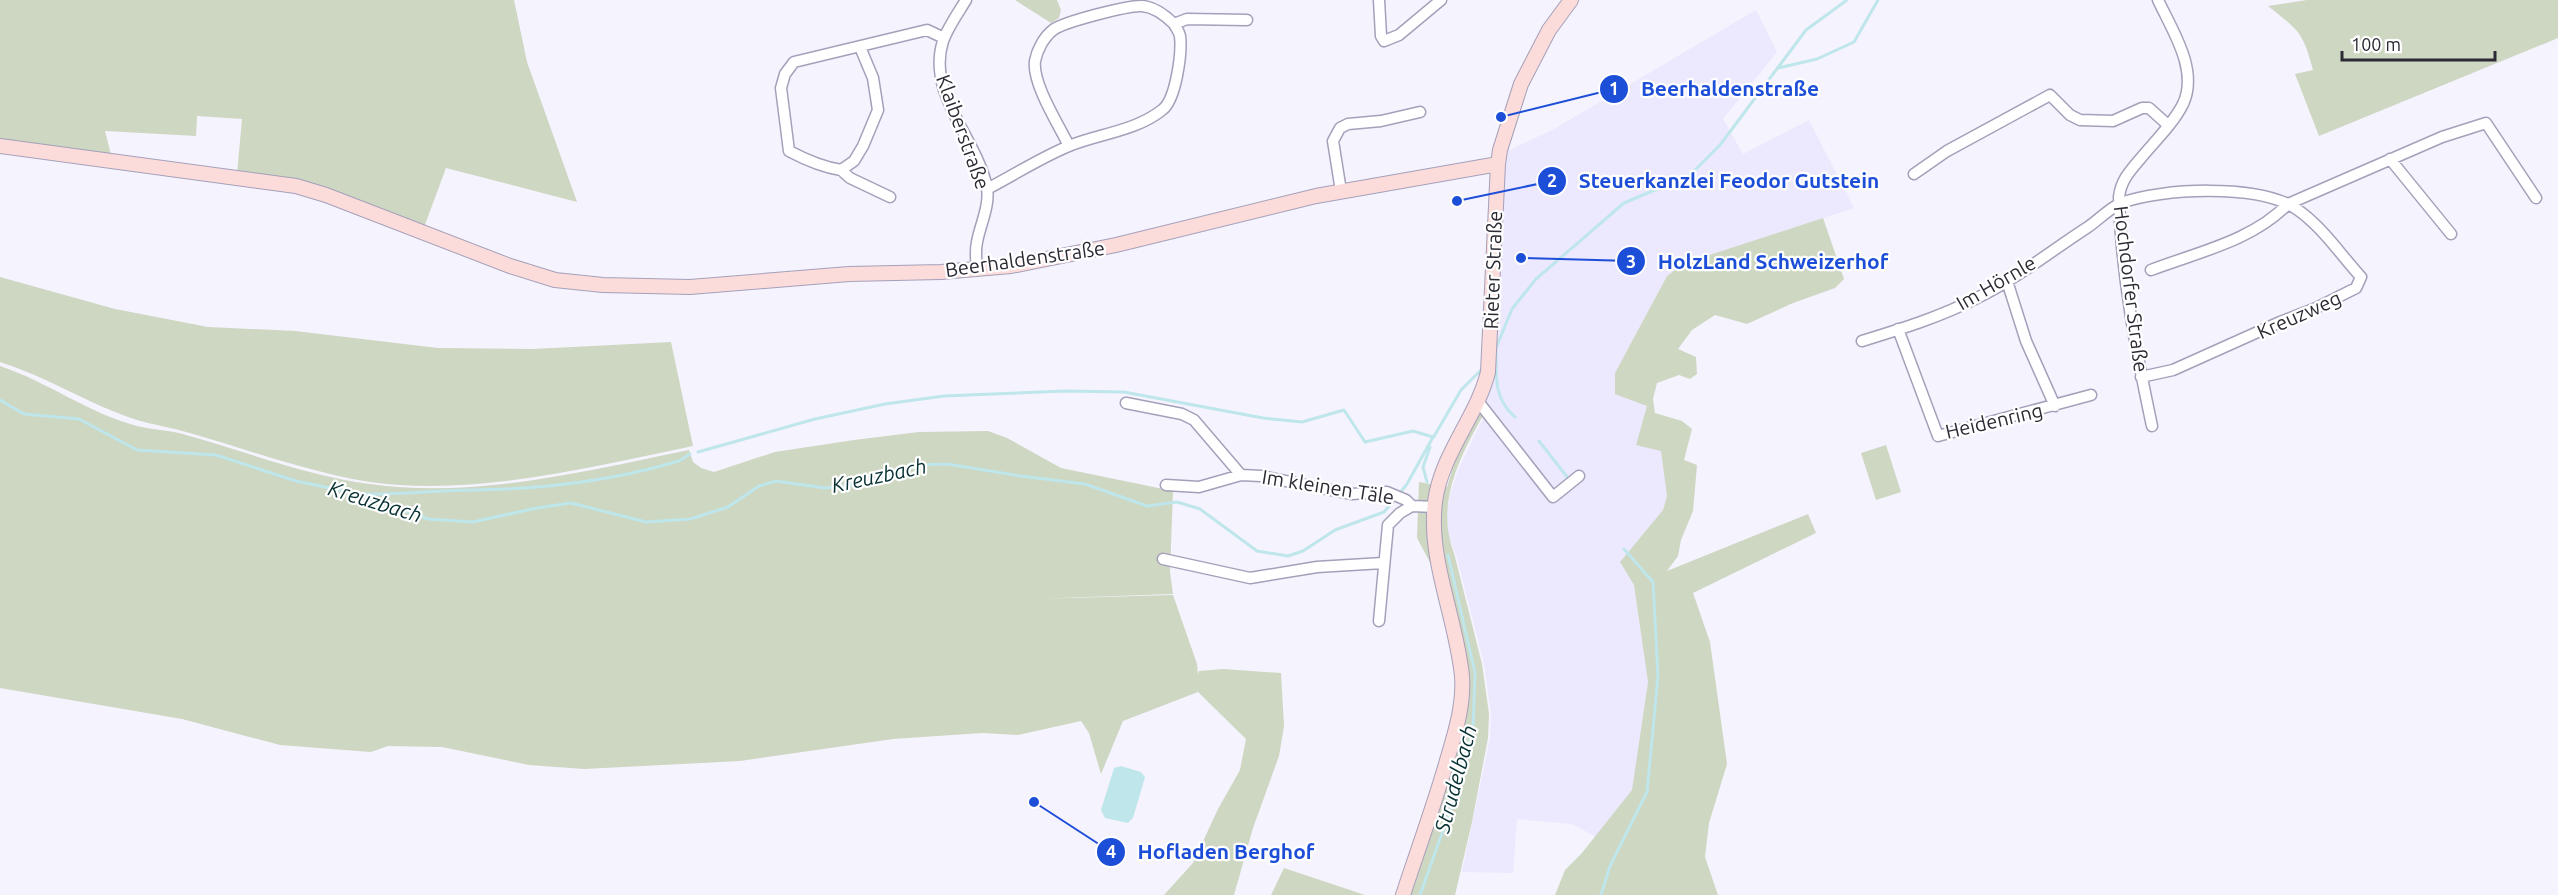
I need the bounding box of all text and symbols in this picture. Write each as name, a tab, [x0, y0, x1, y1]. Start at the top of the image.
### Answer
scale bar	[2342, 24, 2495, 62]
text: 100 m	[2351, 34, 2401, 54]
callout: Beerhaldenstraße	[1599, 69, 1831, 108]
street label: Klaiberstraße	[932, 71, 995, 192]
text: Beerhaldenstraße	[1641, 76, 1819, 100]
text: 1	[1609, 78, 1619, 98]
callout: Steuerkanzlei Feodor Gutstein	[1537, 162, 1891, 201]
text: Steuerkanzlei Feodor Gutstein	[1579, 168, 1879, 192]
text: 2	[1547, 170, 1557, 190]
street label: Hochdorfer Straße	[2110, 204, 2153, 373]
street label: Rieter Straße	[1479, 210, 1506, 330]
street label: Beerhaldenstraße	[944, 236, 1106, 281]
callout: HolzLand Schweizerhof	[1616, 242, 1900, 281]
text: HolzLand Schweizerhof	[1658, 249, 1889, 273]
text: 3	[1626, 251, 1636, 271]
street label: Im Hörnle	[1952, 251, 2040, 314]
street label: Kreuzweg	[2253, 286, 2344, 343]
street label: Heidenring	[1943, 398, 2045, 443]
water label: Kreuzbach	[829, 453, 928, 497]
street label: Im kleinen Täle	[1260, 465, 1396, 508]
water label: Kreuzbach	[326, 475, 425, 527]
water label: Strudelbach	[1429, 722, 1481, 836]
callout: Hofladen Berghof	[1096, 832, 1327, 871]
text: Hofladen Berghof	[1138, 839, 1315, 863]
text: 4	[1106, 841, 1116, 861]

